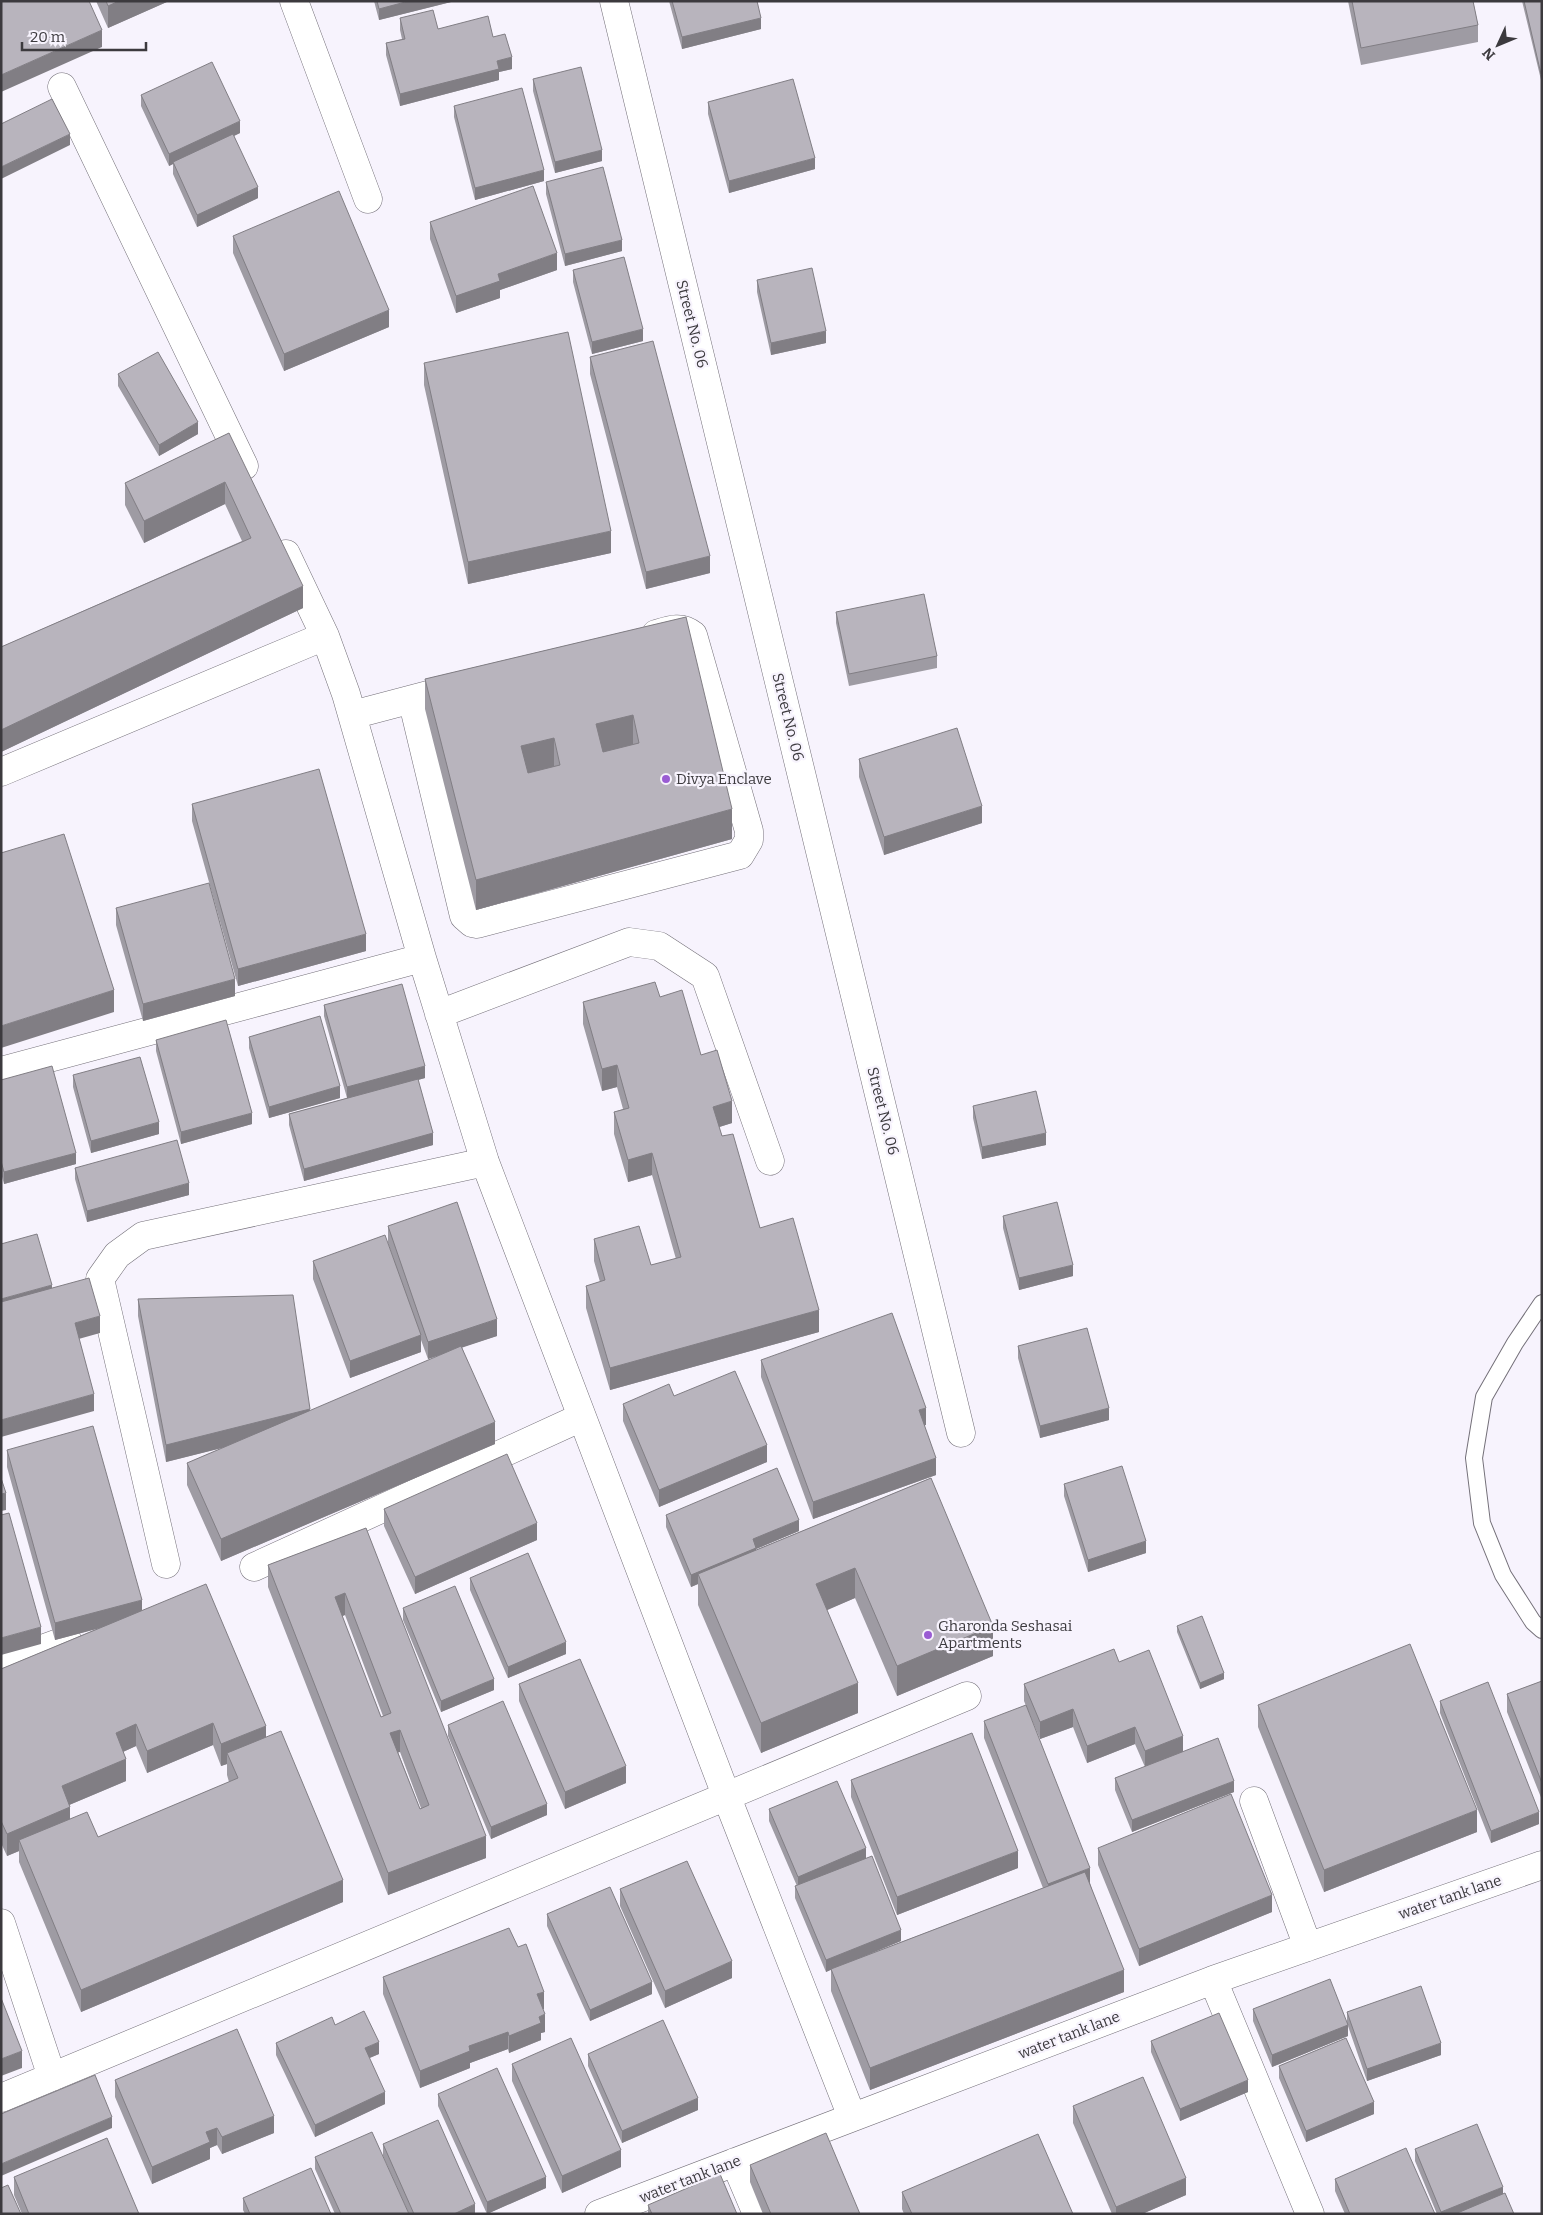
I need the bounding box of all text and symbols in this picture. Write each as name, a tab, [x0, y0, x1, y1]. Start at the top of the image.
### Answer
scale bar	[22, 20, 146, 52]
north arrow	[1473, 20, 1523, 70]
text: 20 m	[30, 28, 66, 46]
text: N	[1479, 44, 1499, 63]
street label: Street No. 06	[672, 278, 712, 370]
street label: Street No. 06	[768, 671, 808, 763]
place label: Divya Enclave	[676, 770, 772, 788]
marker: Divya Enclave	[660, 773, 672, 785]
street label: Street No. 06	[863, 1065, 903, 1157]
place label: Gharonda Seshasai Apartments	[938, 1617, 1073, 1652]
marker: Gharonda Seshasai Apartments	[922, 1629, 934, 1641]
street label: water tank lane	[1395, 1871, 1504, 1923]
street label: water tank lane	[1015, 2007, 1122, 2063]
street label: water tank lane	[636, 2151, 743, 2207]

